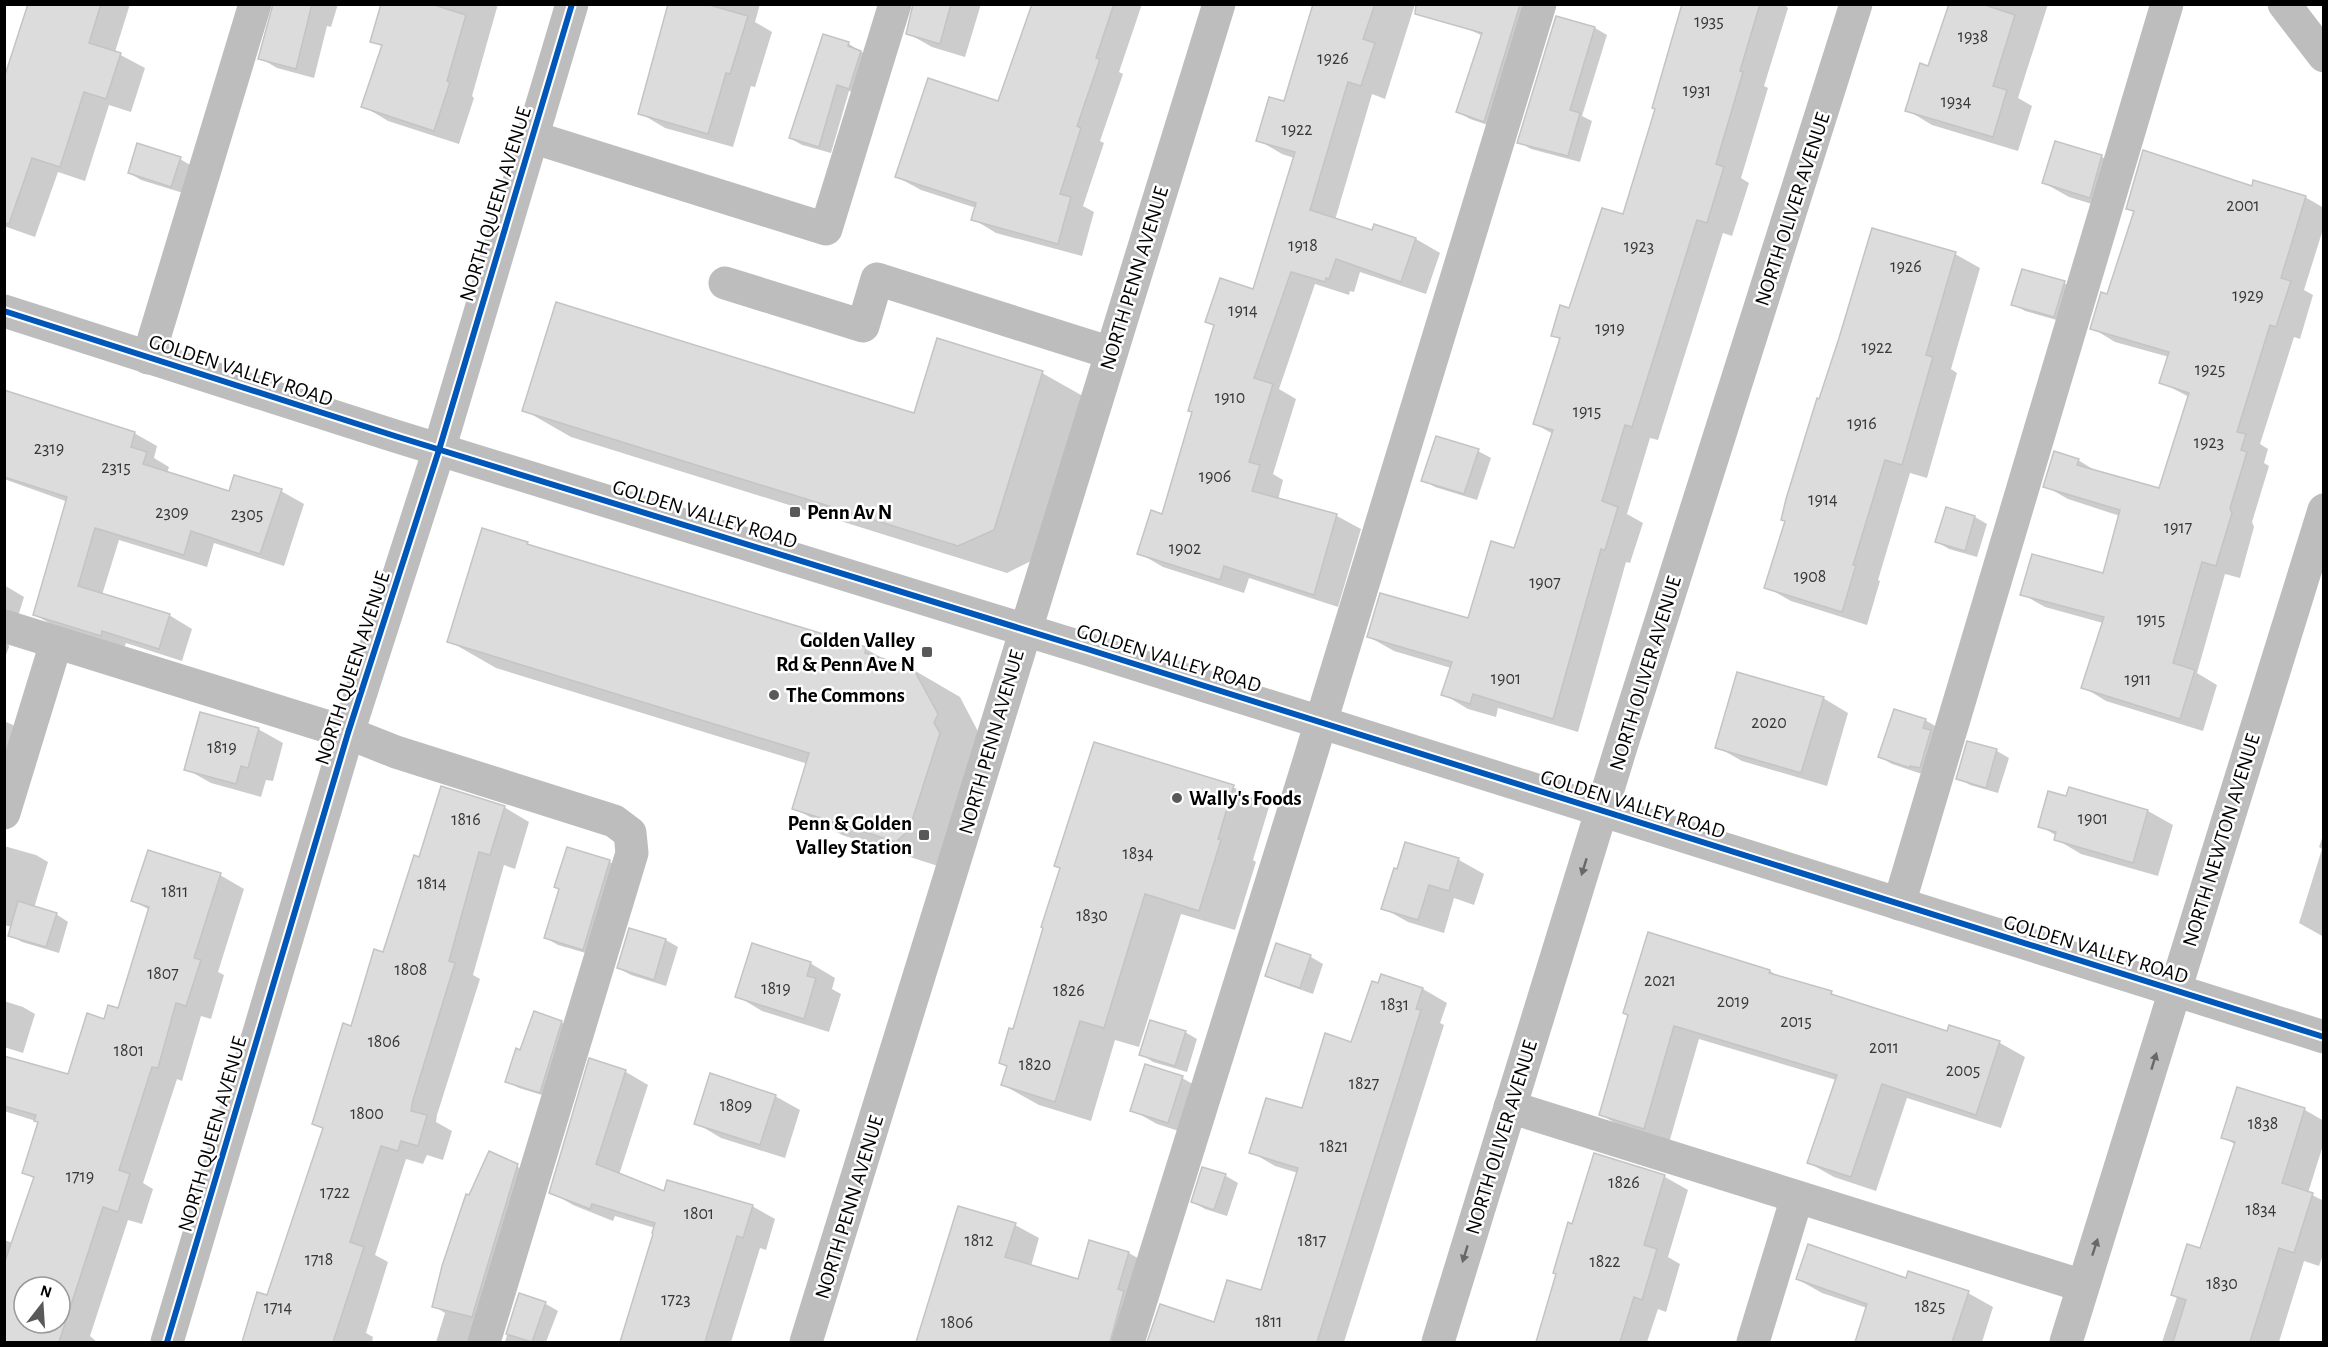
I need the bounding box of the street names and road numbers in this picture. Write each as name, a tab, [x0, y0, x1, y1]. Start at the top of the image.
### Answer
street label: NORTH QUEEN AVENUE	[456, 104, 535, 304]
street label: NORTH OLIVER AVENUE	[1751, 110, 1834, 308]
street label: NORTH PENN AVENUE	[1097, 184, 1172, 372]
street label: GOLDEN VALLEY ROAD	[146, 331, 335, 410]
street label: GOLDEN VALLEY ROAD	[610, 476, 800, 553]
street label: NORTH QUEEN AVENUE	[311, 569, 394, 768]
street label: NORTH OLIVER AVENUE	[1606, 573, 1685, 773]
street label: GOLDEN VALLEY ROAD	[1074, 620, 1264, 697]
street label: NORTH PENN AVENUE	[955, 648, 1028, 837]
street label: NORTH NEWTON AVENUE	[2179, 731, 2264, 949]
street label: GOLDEN VALLEY ROAD	[1538, 766, 1728, 843]
street label: GOLDEN VALLEY ROAD	[2001, 911, 2191, 988]
street label: NORTH QUEEN AVENUE	[175, 1034, 250, 1234]
street label: NORTH OLIVER AVENUE	[1462, 1037, 1541, 1237]
street label: NORTH PENN AVENUE	[812, 1113, 887, 1301]

